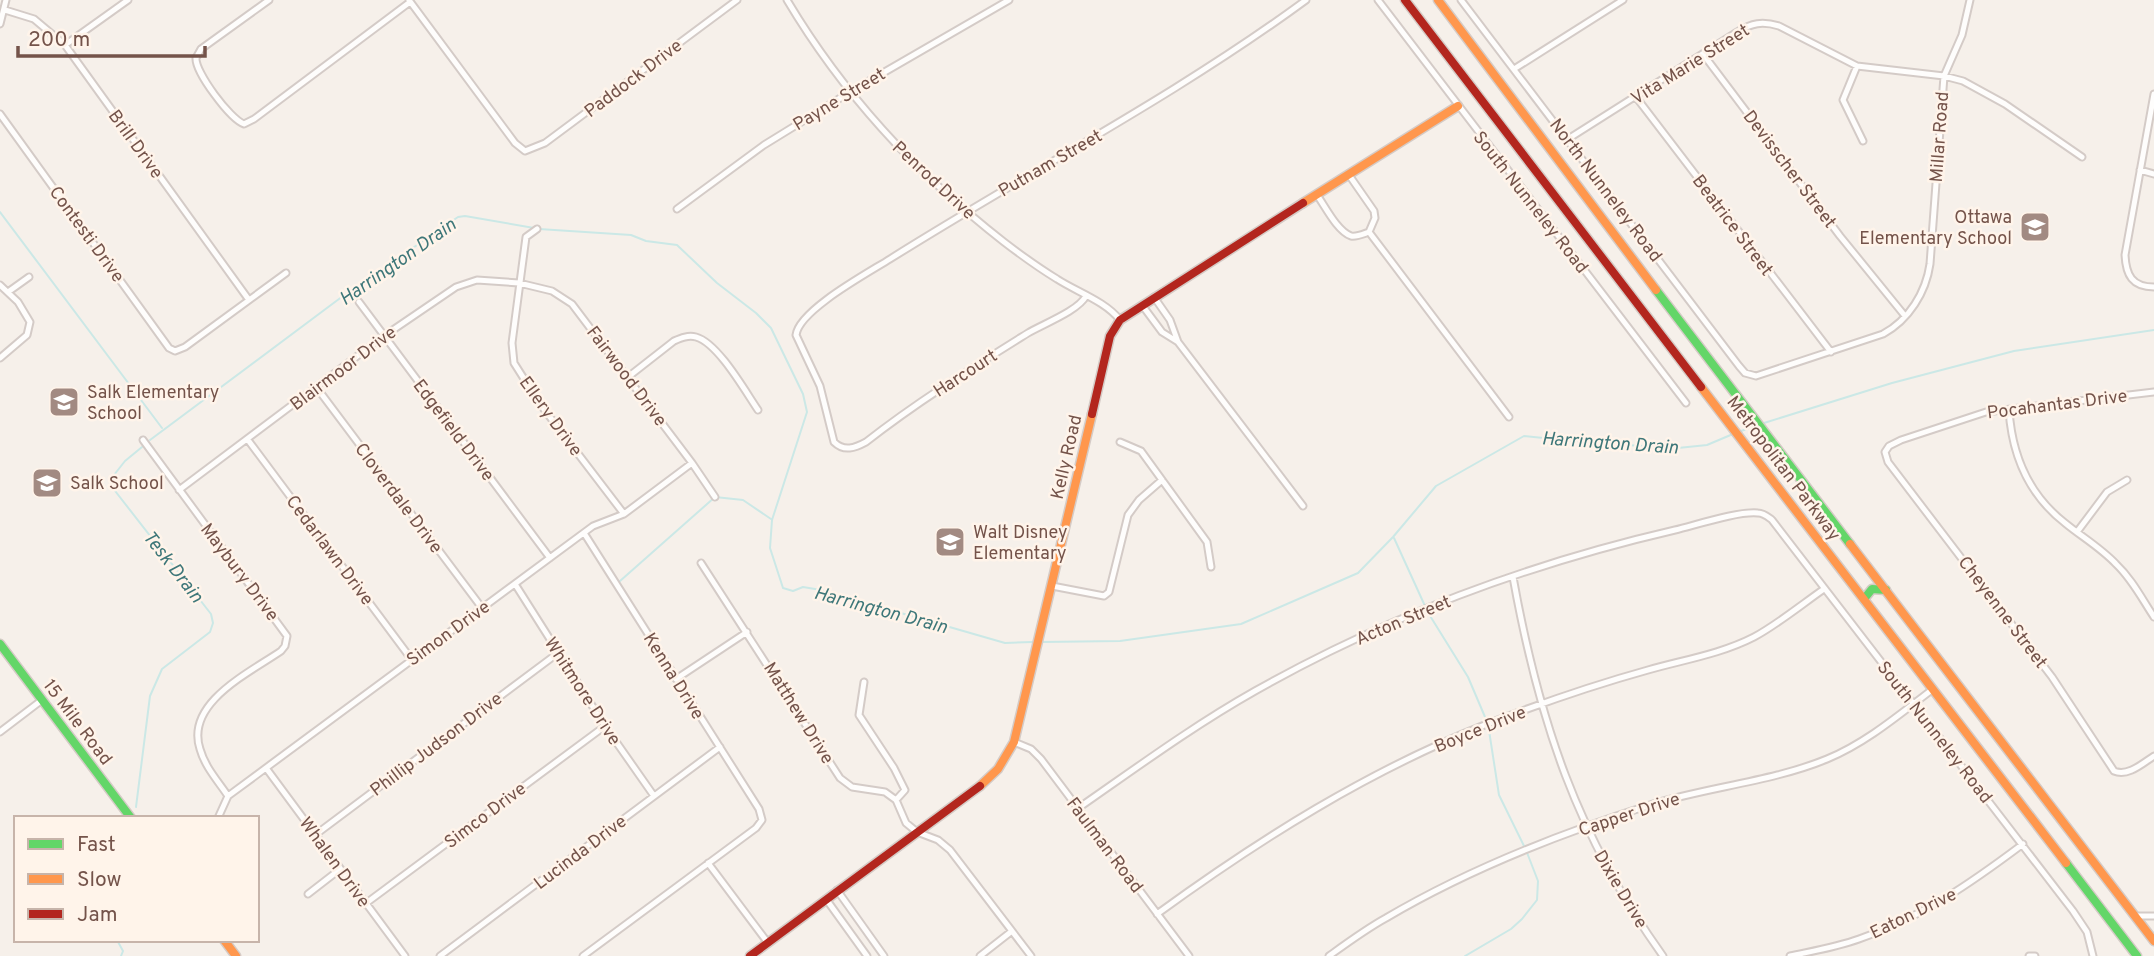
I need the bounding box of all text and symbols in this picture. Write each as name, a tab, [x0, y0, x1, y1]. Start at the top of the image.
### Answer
scale bar	[18, 14, 205, 58]
street label: Vita Marie Street	[1627, 20, 1754, 111]
text: 200 m	[28, 27, 90, 54]
street label: Paddock Drive	[580, 35, 687, 124]
street label: Payne Street	[789, 64, 890, 137]
street label: Millar Road	[1926, 91, 1955, 183]
street label: Brill Drive	[102, 106, 167, 184]
street label: Devisscher Street	[1737, 106, 1841, 234]
street label: North Nunneley Road	[1543, 115, 1666, 267]
street label: Putnam Street	[995, 125, 1107, 203]
street label: South Nunneley Road	[1467, 127, 1593, 279]
street label: Penrod Drive	[887, 137, 979, 225]
street label: Beatrice Street	[1686, 171, 1777, 281]
street label: Contesti Drive	[43, 182, 129, 288]
place label: Ottawa Elementary School	[1859, 207, 2012, 251]
school or university icon: Ottawa Elementary School	[2018, 210, 2052, 244]
water label: Harrington Drain	[335, 213, 462, 312]
street label: Blairmoor Drive	[286, 322, 402, 417]
street label: Fairwood Drive	[580, 322, 671, 432]
street label: Harcourt	[929, 345, 1002, 403]
street label: Ellery Drive	[513, 372, 587, 462]
street label: Edgefield Drive	[407, 375, 499, 486]
place label: Salk Elementary School	[87, 382, 219, 426]
school or university icon: Salk Elementary School	[47, 385, 81, 419]
street label: Pocahantas Drive	[1986, 385, 2129, 426]
street label: Metropolitan Parkway	[1721, 392, 1845, 546]
street label: Kelly Road	[1047, 413, 1088, 502]
water label: Harrington Drain	[1541, 427, 1680, 461]
street label: Cloverdale Drive	[349, 439, 447, 559]
school or university icon: Salk School	[30, 466, 64, 500]
place label: Salk School	[70, 473, 164, 496]
street label: Cedarlawn Drive	[280, 491, 378, 611]
street label: Maybury Drive	[194, 519, 283, 626]
place label: Walt Disney Elementary	[973, 522, 1067, 566]
school or university icon: Walt Disney Elementary	[933, 525, 967, 559]
water label: Tesk Drain	[137, 526, 209, 609]
street label: Cheyenne Street	[1952, 552, 2052, 674]
water label: Harrington Drain	[811, 582, 950, 640]
street label: Acton Street	[1352, 591, 1455, 652]
street label: Simon Drive	[403, 596, 495, 672]
street label: Kenna Drive	[637, 629, 709, 725]
street label: Whitmore Drive	[538, 633, 625, 750]
street label: South Nunneley Road	[1871, 657, 1997, 809]
street label: Matthew Drive	[757, 659, 838, 769]
street label: 15 Mile Road	[37, 675, 117, 770]
street label: Phillip Judson Drive	[366, 688, 508, 802]
street label: Boyce Drive	[1431, 702, 1530, 759]
street label: Simco Drive	[440, 778, 532, 855]
street label: Capper Drive	[1576, 788, 1683, 843]
street label: Faulman Road	[1060, 793, 1147, 898]
street label: Lucinda Drive	[530, 811, 632, 896]
street label: Whalen Drive	[293, 813, 374, 913]
legend	[14, 816, 259, 942]
text: Fast	[77, 832, 116, 859]
street label: Dixie Drive	[1587, 846, 1652, 933]
text: Slow	[77, 867, 122, 894]
street label: Eaton Drive	[1867, 884, 1961, 945]
text: Jam	[77, 902, 118, 929]

